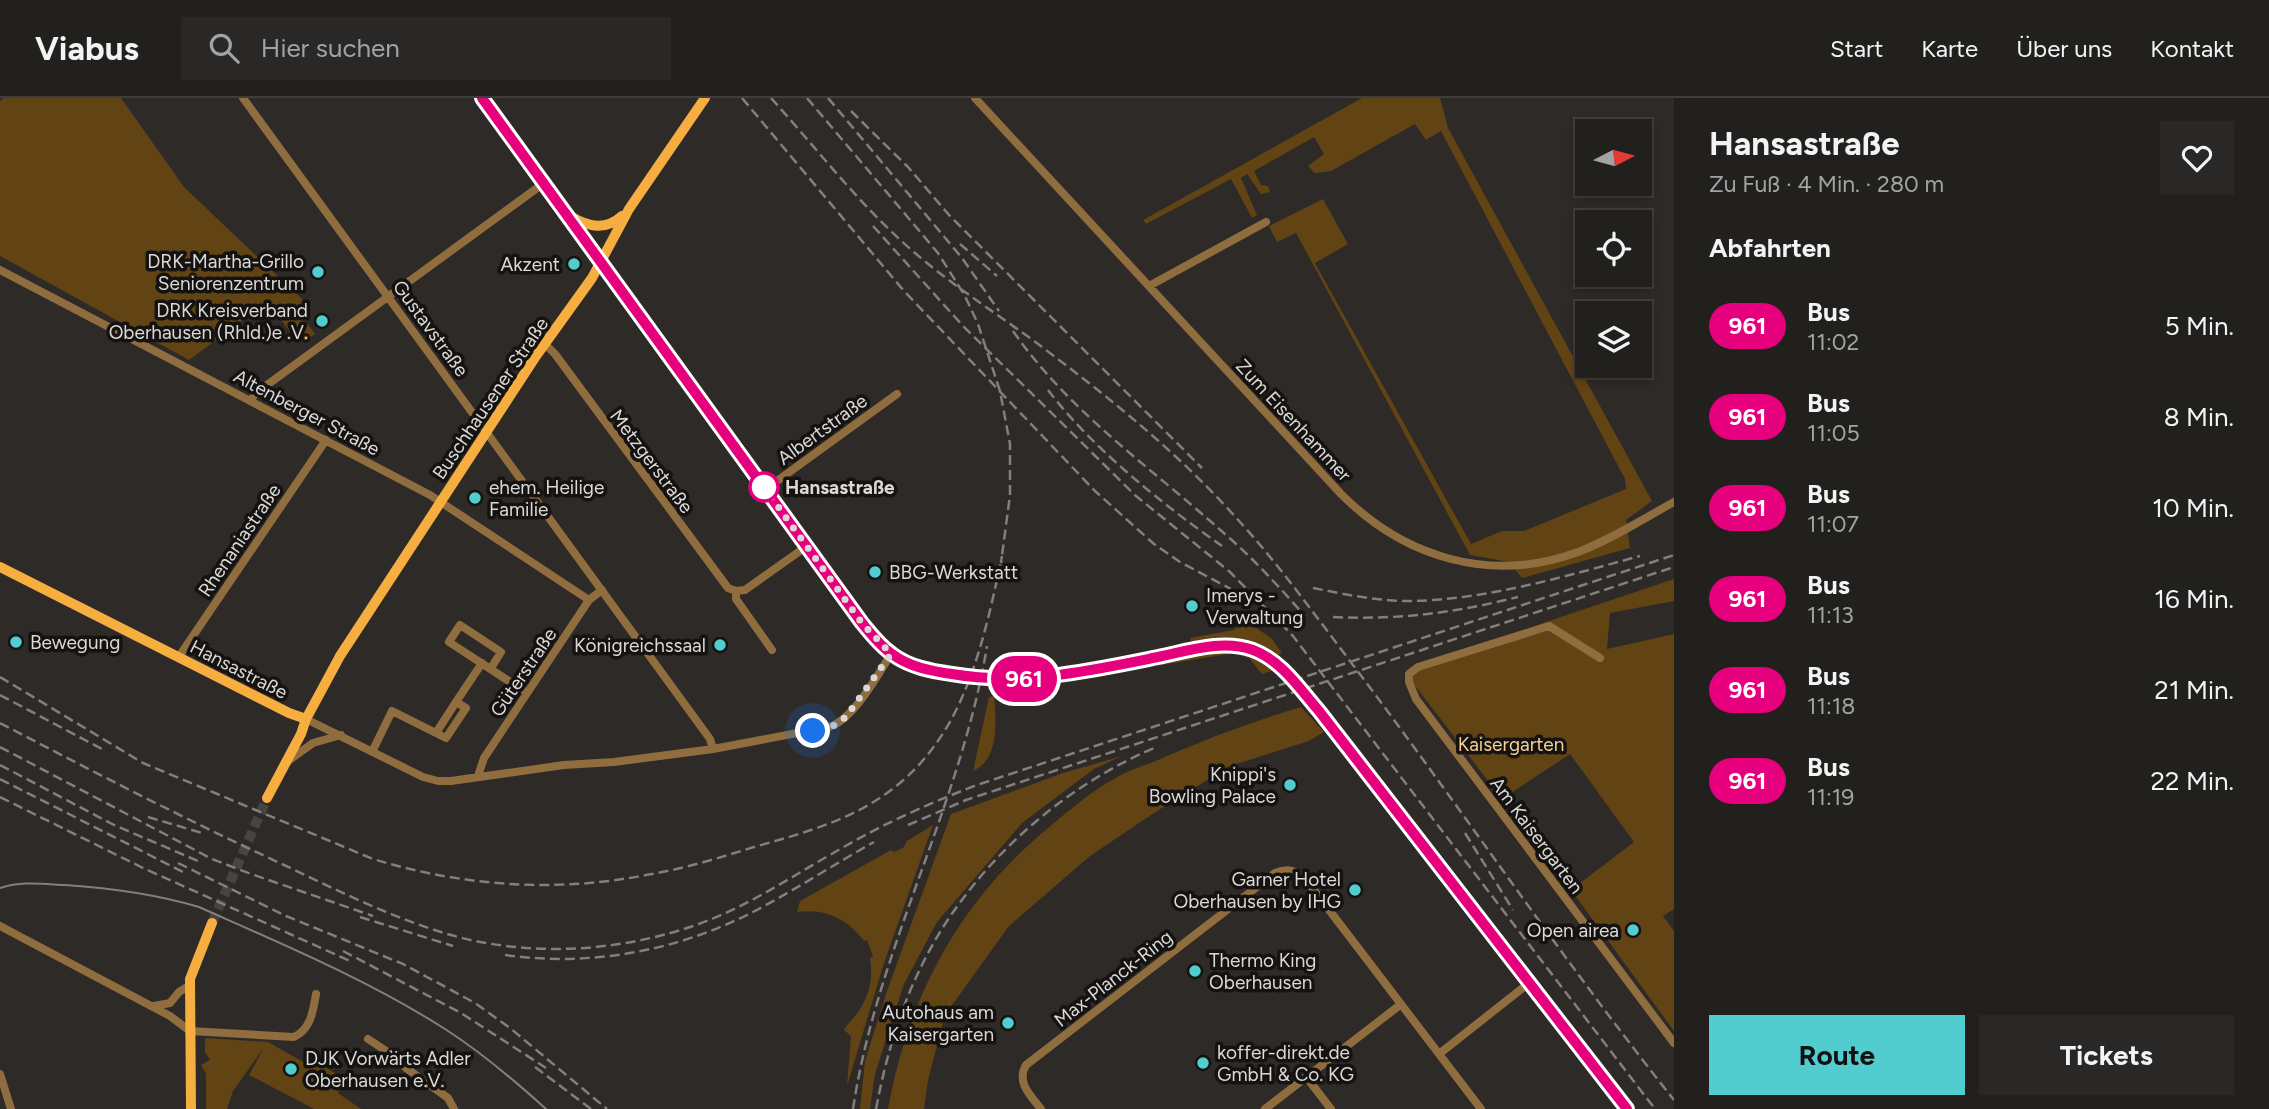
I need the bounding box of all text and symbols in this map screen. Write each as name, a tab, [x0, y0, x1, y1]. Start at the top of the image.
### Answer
search box	[181, 17, 671, 80]
text: Viabus	[35, 29, 139, 68]
icon: search	[205, 29, 243, 67]
text: Hier suchen	[261, 32, 400, 64]
text: Start	[1830, 34, 1883, 63]
text: Karte	[1921, 34, 1978, 63]
text: Über uns	[2016, 34, 2112, 63]
text: Kontakt	[2150, 34, 2234, 63]
north arrow	[1575, 119, 1652, 196]
map controls	[1575, 119, 1652, 378]
button: heart	[2160, 121, 2234, 195]
text: Hansastraße	[1709, 124, 1899, 163]
text: Zu Fuß · 4 Min. · 280 m	[1709, 170, 1944, 198]
button: locate	[1575, 210, 1652, 287]
text: Abfahrten	[1709, 232, 1831, 264]
place label: DRK-Martha-Grillo Seniorenzentrum	[147, 250, 304, 295]
place label: Akzent	[500, 253, 560, 276]
marker: Akzent	[566, 256, 582, 272]
marker: DRK-Martha-Grillo Seniorenzentrum	[310, 264, 326, 280]
street label: Gustavstraße	[388, 276, 473, 381]
text: Bus	[1807, 296, 1850, 328]
place label: DRK Kreisverband Oberhausen (Rhld.)e .V.	[109, 299, 308, 344]
button: layers	[1575, 301, 1652, 378]
text: 5 Min.	[2165, 310, 2234, 342]
text: 961	[1729, 311, 1766, 340]
marker: DRK Kreisverband Oberhausen (Rhld.)e .V.	[314, 313, 330, 329]
street label: Buschhausener Straße	[428, 313, 553, 484]
text: 11:02	[1807, 328, 1859, 356]
street label: Zum Eisenhammer	[1231, 355, 1357, 487]
street label: Altenberger Straße	[230, 364, 384, 461]
text: Bus	[1807, 387, 1850, 419]
street label: Albertstraße	[773, 389, 872, 470]
text: 8 Min.	[2164, 401, 2234, 433]
text: 961	[1729, 402, 1766, 431]
street label: Metzgerstraße	[605, 405, 698, 518]
text: 11:05	[1807, 419, 1860, 447]
marker: Hansastraße	[749, 472, 779, 502]
place label: ehem. Heilige Familie	[489, 476, 604, 521]
place label: Hansastraße	[785, 476, 895, 499]
text: Bus	[1807, 478, 1850, 510]
street label: Rhenaniastraße	[193, 480, 286, 601]
marker: ehem. Heilige Familie	[467, 490, 483, 506]
text: 10 Min.	[2152, 492, 2234, 524]
text: 961	[1729, 493, 1766, 522]
text: 11:07	[1807, 510, 1859, 538]
place label: BBG-Werkstatt	[889, 561, 1018, 584]
marker: BBG-Werkstatt	[867, 564, 883, 580]
text: Bus	[1807, 569, 1850, 601]
text: 16 Min.	[2154, 583, 2234, 615]
place label: Imerys - Verwaltung	[1206, 584, 1303, 629]
text: 961	[1729, 584, 1766, 613]
marker: Imerys - Verwaltung	[1184, 598, 1200, 614]
text: 11:13	[1807, 601, 1854, 629]
street label: Güterstraße	[485, 623, 562, 721]
place label: Bewegung	[30, 631, 120, 654]
marker: Bewegung	[8, 634, 24, 650]
place label: Königreichssaal	[574, 634, 706, 657]
street label: Hansastraße	[186, 635, 291, 704]
marker: Königreichssaal	[712, 637, 728, 653]
line badge: 961	[984, 656, 1064, 702]
text: Bus	[1807, 660, 1850, 692]
text: 961	[1005, 664, 1043, 693]
text: 21 Min.	[2154, 674, 2234, 706]
text: 961	[1729, 675, 1766, 704]
text: 11:18	[1807, 692, 1855, 720]
your location	[795, 713, 830, 748]
park label: Kaisergarten	[1458, 733, 1564, 756]
text: Bus	[1807, 751, 1850, 783]
place label: Knippi's Bowling Palace	[1149, 763, 1276, 808]
text: 22 Min.	[2151, 765, 2234, 797]
text: 961	[1729, 766, 1766, 795]
street label: Am Kaisergarten	[1485, 772, 1588, 898]
marker: Knippi's Bowling Palace	[1282, 777, 1298, 793]
text: 11:19	[1807, 783, 1854, 811]
place label: Garner Hotel Oberhausen by IHG	[1173, 868, 1341, 913]
marker: Garner Hotel Oberhausen by IHG	[1347, 882, 1363, 898]
place label: Open airea	[1527, 919, 1619, 942]
marker: Open airea	[1625, 922, 1641, 938]
street label: Max-Planck-Ring	[1050, 925, 1177, 1032]
place label: Thermo King Oberhausen	[1209, 949, 1317, 994]
marker: Thermo King Oberhausen	[1187, 963, 1203, 979]
place label: Autohaus am Kaisergarten	[882, 1001, 994, 1046]
marker: Autohaus am Kaisergarten	[1000, 1015, 1016, 1031]
button: Route	[1709, 1015, 1965, 1095]
button: Tickets	[1979, 1015, 2234, 1095]
place label: koffer-direkt.de GmbH & Co. KG	[1217, 1041, 1354, 1086]
place label: DJK Vorwärts Adler Oberhausen e.V.	[305, 1047, 471, 1092]
marker: koffer-direkt.de GmbH & Co. KG	[1195, 1055, 1211, 1071]
marker: DJK Vorwärts Adler Oberhausen e.V.	[283, 1061, 299, 1077]

